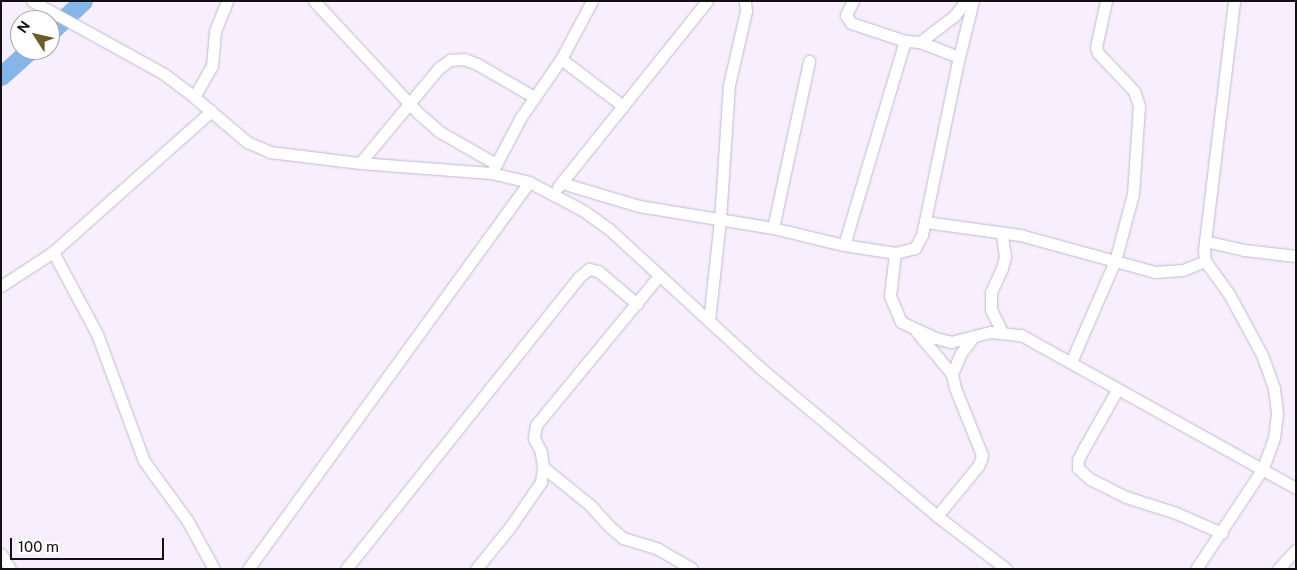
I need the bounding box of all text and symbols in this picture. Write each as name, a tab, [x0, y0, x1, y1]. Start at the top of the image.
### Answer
north arrow	[10, 10, 60, 60]
text: N	[14, 18, 33, 36]
scale bar	[12, 528, 166, 560]
text: 100 m	[18, 538, 59, 555]

